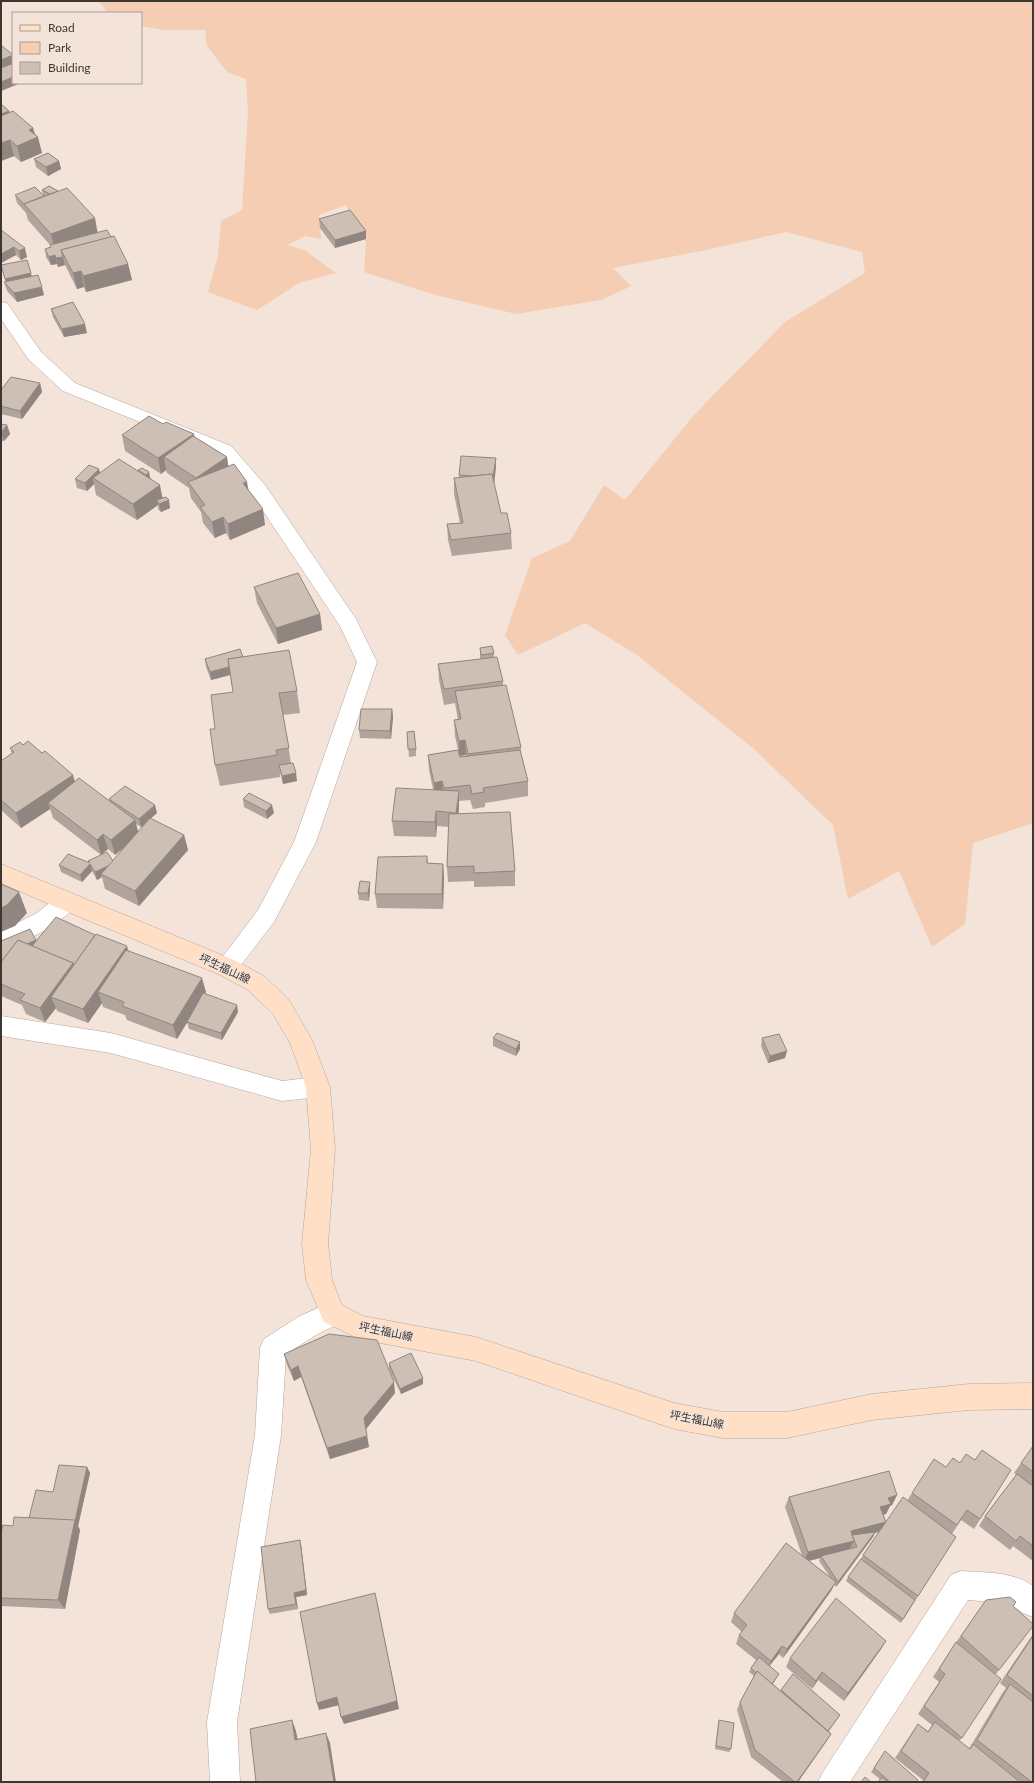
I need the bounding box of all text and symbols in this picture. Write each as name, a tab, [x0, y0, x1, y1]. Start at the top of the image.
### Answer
legend	[12, 12, 142, 84]
text: Road	[48, 20, 75, 35]
text: Park	[48, 40, 72, 55]
text: Building	[48, 60, 91, 75]
street label: 坪生福山線	[197, 950, 253, 986]
street label: 坪生福山線	[358, 1319, 414, 1343]
street label: 坪生福山線	[669, 1407, 725, 1431]

